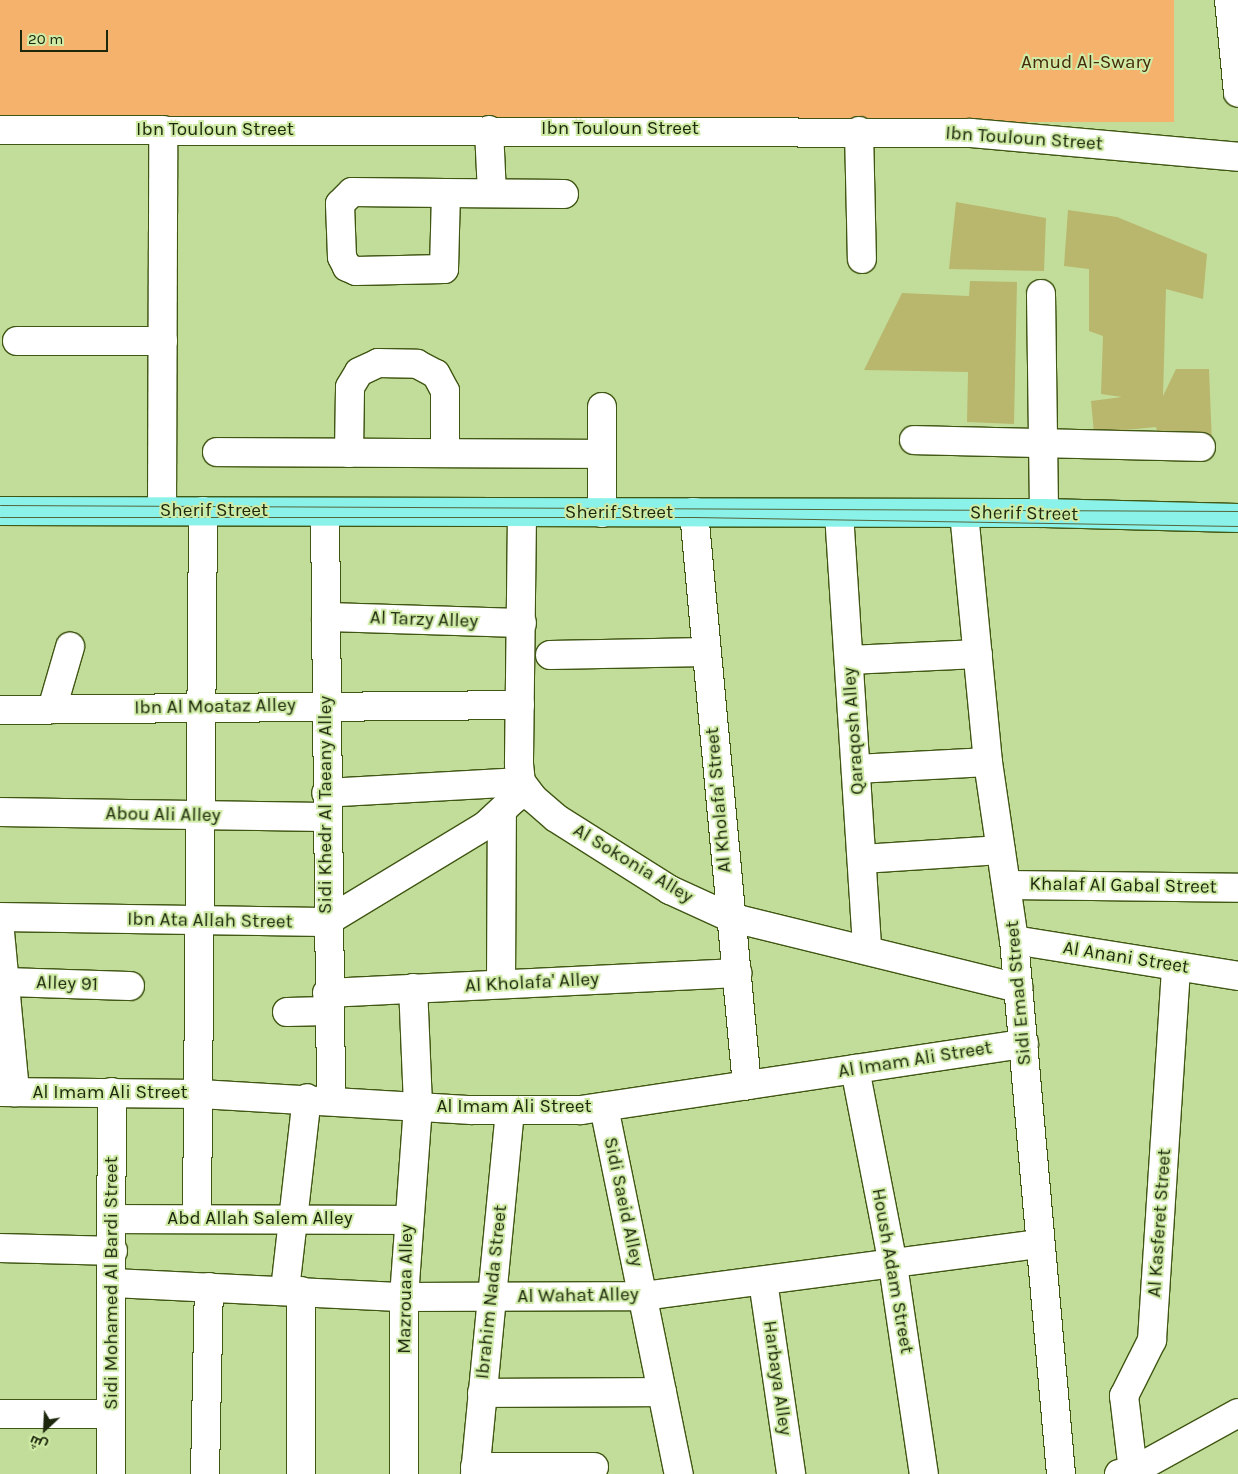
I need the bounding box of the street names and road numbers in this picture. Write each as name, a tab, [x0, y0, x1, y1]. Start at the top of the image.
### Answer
street label: Ibn Touloun Street	[541, 118, 699, 140]
street label: Ibn Touloun Street	[136, 119, 294, 141]
street label: Ibn Touloun Street	[944, 122, 1104, 156]
street label: Sherif Street	[160, 500, 268, 522]
street label: Sherif Street	[565, 502, 673, 524]
street label: Sherif Street	[970, 502, 1078, 526]
street label: Al Tarzy Alley	[369, 607, 479, 633]
street label: Qaraqosh Alley	[838, 666, 870, 796]
street label: Ibn Al Moataz Alley	[134, 694, 296, 720]
street label: Sidi Khedr Al Taeany Alley	[315, 696, 337, 914]
street label: Al Kholafa' Street	[701, 726, 737, 874]
street label: Abou Ali Alley	[105, 803, 221, 827]
street label: Al Sokonia Alley	[569, 819, 697, 909]
street label: Khalaf Al Gabal Street	[1029, 873, 1217, 899]
street label: Ibn Ata Allah Street	[127, 908, 293, 934]
street label: Sidi Emad Street	[1001, 920, 1037, 1066]
street label: Al Anani Street	[1061, 937, 1191, 979]
street label: Al Kholafa' Alley	[464, 968, 600, 998]
street label: Alley 91	[36, 972, 98, 996]
street label: Al Imam Ali Street	[837, 1037, 993, 1083]
street label: Al Imam Ali Street	[32, 1082, 188, 1104]
street label: Al Imam Ali Street	[436, 1096, 592, 1118]
street label: Sidi Saeid Alley	[598, 1135, 648, 1269]
street label: Al Kasferet Street	[1143, 1148, 1177, 1298]
street label: Sidi Mohamed Al Bardi Street	[101, 1156, 123, 1410]
street label: Housh Adam Street	[866, 1186, 918, 1356]
street label: Ibrahim Nada Street	[472, 1204, 512, 1380]
street label: Abd Allah Salem Alley	[167, 1208, 353, 1230]
street label: Mazrouaa Alley	[393, 1224, 419, 1354]
street label: Al Wahat Alley	[517, 1284, 639, 1308]
street label: Harbaya Alley	[758, 1319, 796, 1437]

